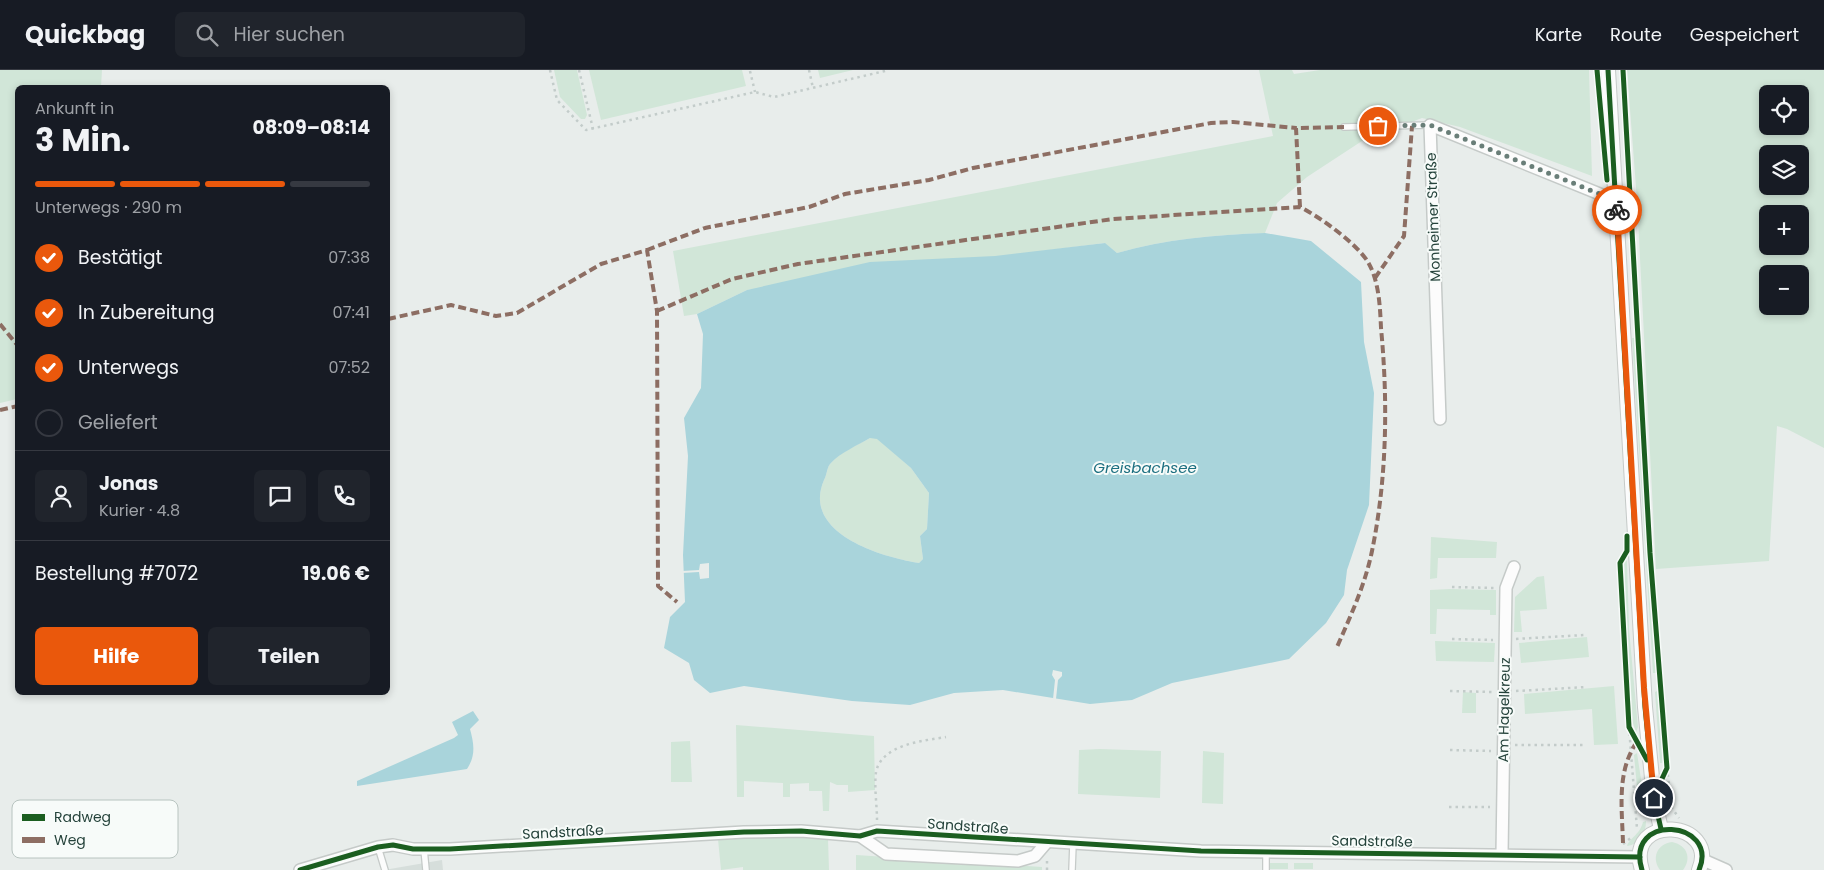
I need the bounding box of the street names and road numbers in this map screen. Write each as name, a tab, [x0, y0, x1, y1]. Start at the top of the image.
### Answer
street label: Monheimer Straße	[1421, 152, 1445, 282]
street label: Am Hagelkreuz	[1493, 657, 1515, 763]
street label: Sandstraße	[927, 813, 1010, 839]
street label: Sandstraße	[522, 820, 604, 844]
street label: Sandstraße	[1331, 830, 1413, 852]

